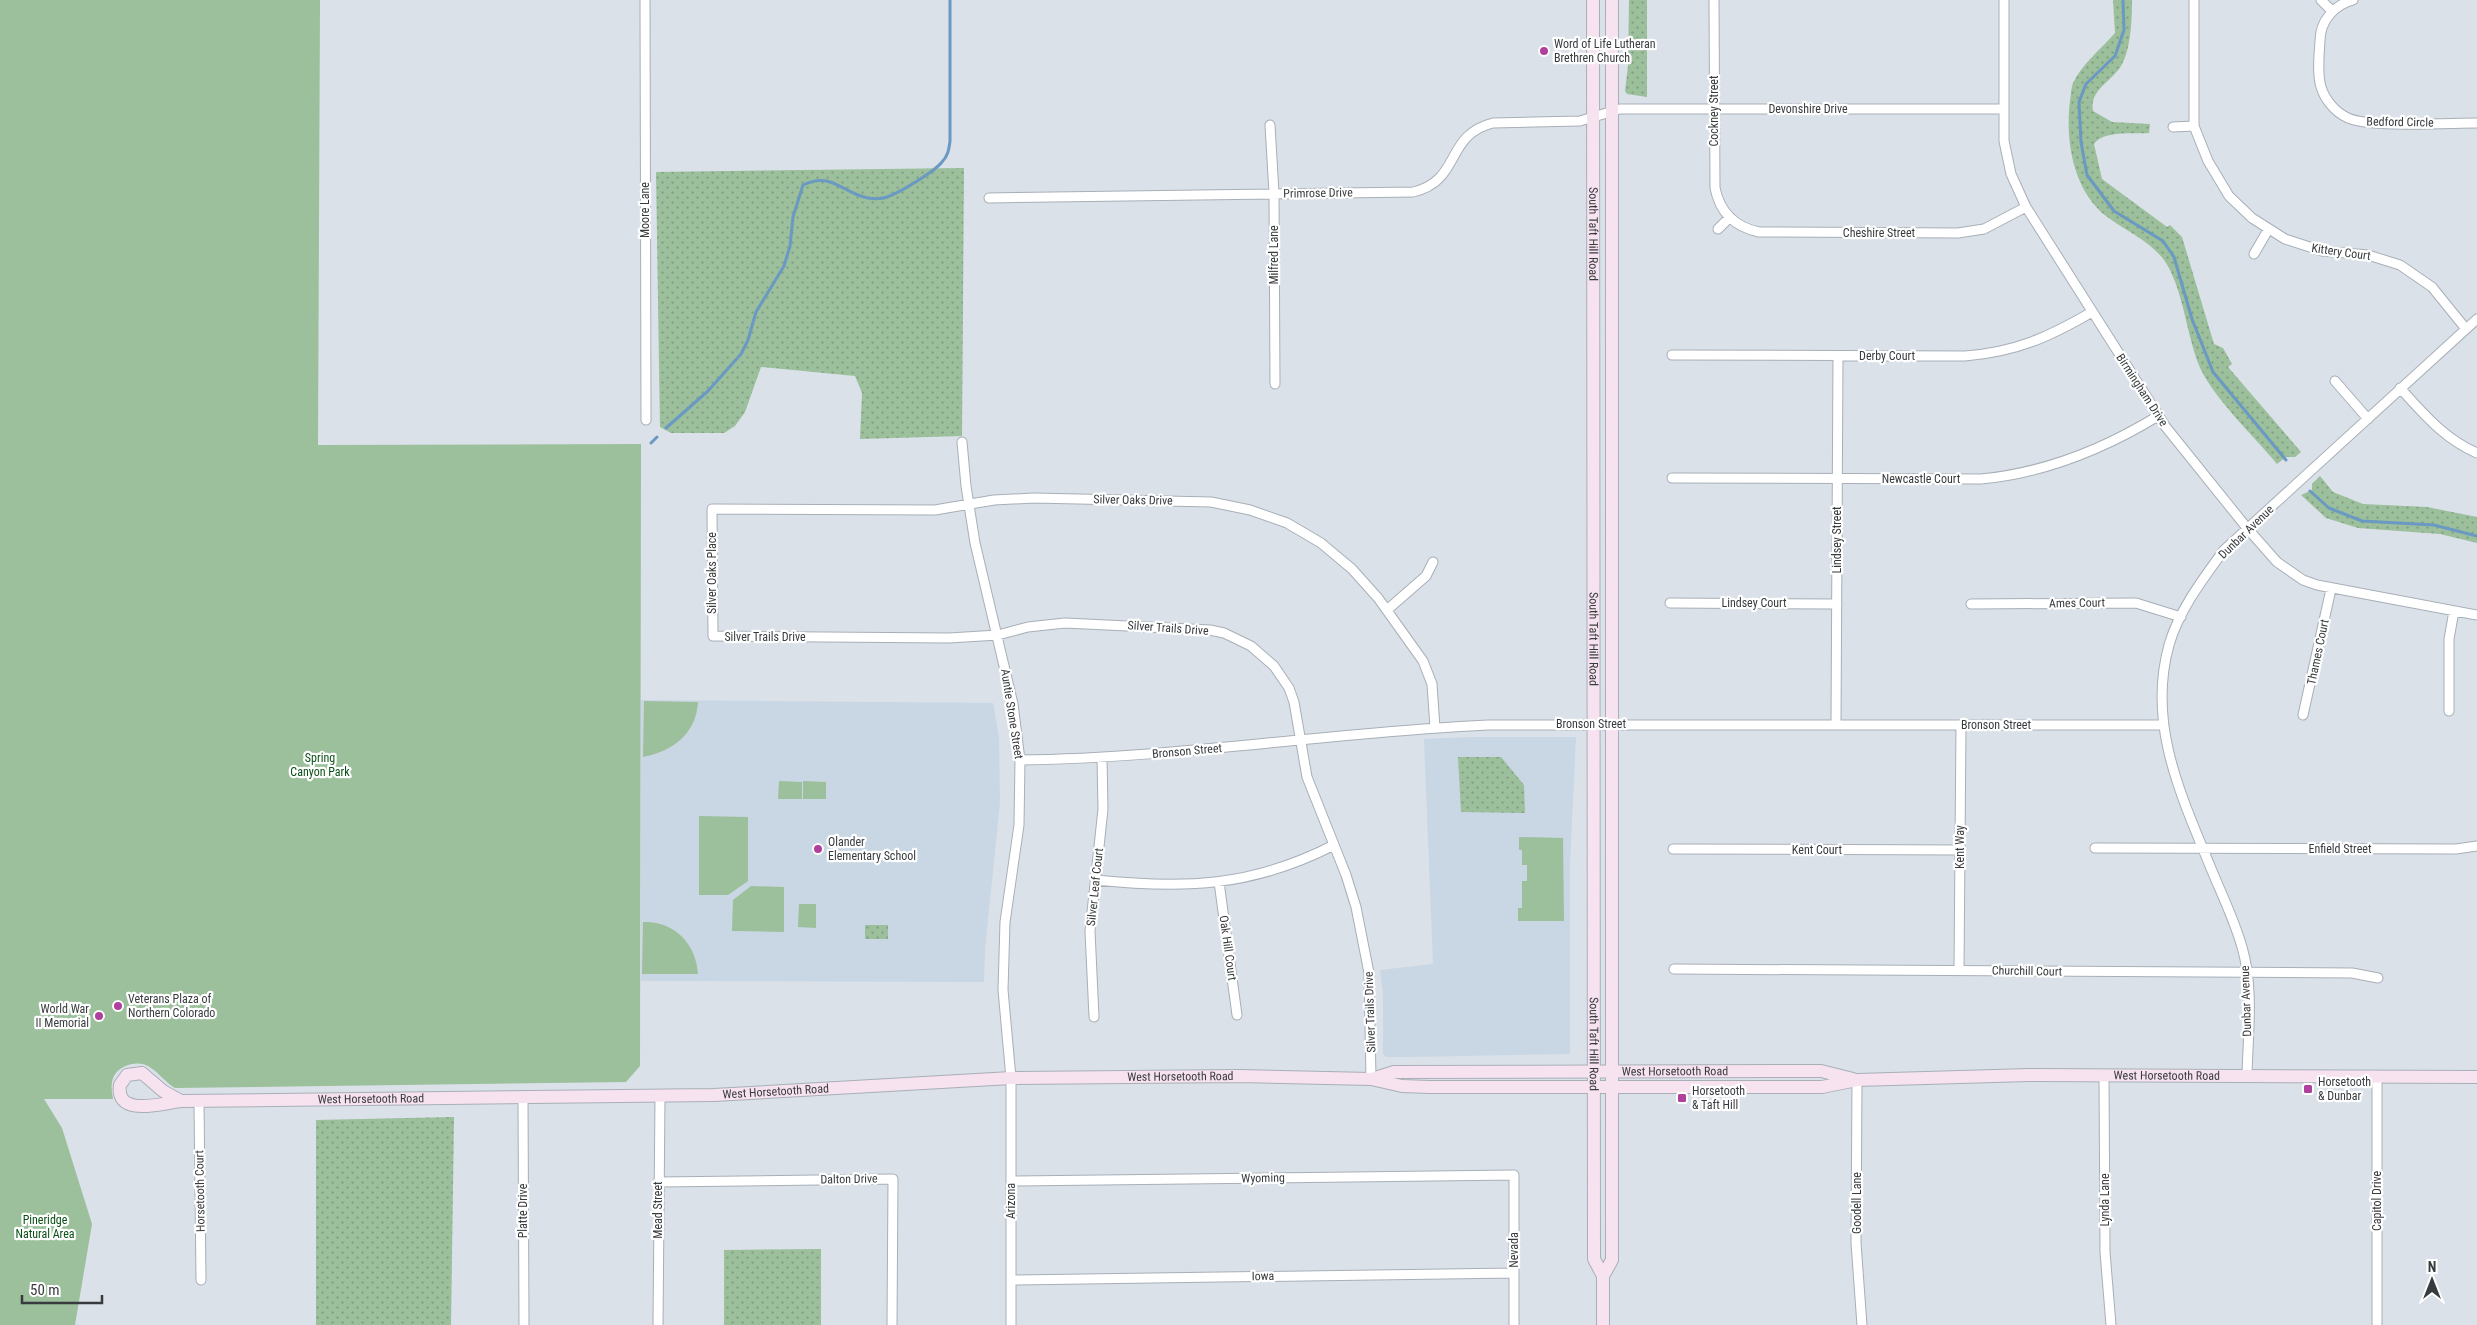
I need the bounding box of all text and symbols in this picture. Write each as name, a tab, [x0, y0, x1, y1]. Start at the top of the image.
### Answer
place label: Word of Life Lutheran Brethren Church	[1554, 37, 1656, 65]
marker: Word of Life Lutheran Brethren Church	[1538, 45, 1550, 57]
street label: Cockney Street	[1707, 75, 1721, 147]
street label: Devonshire Drive	[1768, 102, 1848, 116]
street label: Bedford Circle	[2366, 114, 2434, 130]
street label: Moore Lane	[638, 182, 652, 238]
street label: Primrose Drive	[1283, 185, 1353, 201]
street label: South Taft Hill Road	[1586, 187, 1600, 281]
street label: Milfred Lane	[1267, 225, 1281, 285]
street label: Cheshire Street	[1843, 226, 1916, 240]
street label: Kittery Court	[2310, 241, 2372, 263]
street label: Derby Court	[1859, 349, 1915, 363]
street label: Birmingham Drive	[2113, 351, 2171, 429]
street label: Newcastle Court	[1882, 472, 1961, 486]
street label: Silver Oaks Drive	[1093, 492, 1173, 508]
street label: Dunbar Avenue	[2216, 502, 2277, 562]
street label: Lindsey Street	[1830, 506, 1844, 574]
street label: Silver Oaks Place	[705, 532, 719, 614]
street label: South Taft Hill Road	[1586, 592, 1601, 686]
street label: Lindsey Court	[1721, 596, 1787, 610]
street label: Ames Court	[2049, 596, 2106, 610]
street label: Thames Court	[2304, 617, 2332, 686]
street label: Silver Trails Drive	[1127, 618, 1209, 638]
street label: Silver Trails Drive	[724, 630, 806, 644]
street label: Auntie Stone Street	[998, 668, 1026, 761]
street label: Bronson Street	[1556, 717, 1627, 731]
street label: Bronson Street	[1961, 718, 2032, 732]
street label: Bronson Street	[1151, 741, 1223, 761]
park label: Spring Canyon Park	[290, 751, 350, 779]
street label: Kent Way	[1953, 825, 1967, 869]
place label: Olander Elementary School	[828, 835, 916, 863]
street label: Enfield Street	[2309, 842, 2372, 856]
marker: Olander Elementary School	[812, 843, 824, 855]
street label: Kent Court	[1792, 843, 1843, 857]
street label: Silver Leaf Court	[1084, 847, 1106, 927]
street label: Oak Hill Court	[1216, 914, 1240, 982]
street label: Churchill Court	[1992, 963, 2063, 979]
street label: Dunbar Avenue	[2238, 965, 2254, 1037]
street label: Silver Trails Drive	[1362, 971, 1378, 1053]
place label: Veterans Plaza of Northern Colorado	[128, 992, 215, 1020]
street label: South Taft Hill Road	[1587, 997, 1601, 1091]
marker: Veterans Plaza of Northern Colorado	[112, 1000, 124, 1012]
place label: World War II Memorial	[36, 1002, 89, 1030]
marker: World War II Memorial	[93, 1010, 105, 1022]
street label: West Horsetooth Road	[1622, 1064, 1728, 1078]
street label: West Horsetooth Road	[2114, 1068, 2220, 1083]
street label: West Horsetooth Road	[1127, 1069, 1234, 1084]
place label: Horsetooth & Dunbar	[2318, 1075, 2371, 1103]
street label: West Horsetooth Road	[722, 1081, 829, 1101]
marker: Horsetooth & Dunbar	[2302, 1083, 2314, 1095]
place label: Horsetooth & Taft Hill	[1692, 1084, 1745, 1112]
street label: West Horsetooth Road	[318, 1091, 424, 1106]
marker: Horsetooth & Taft Hill	[1676, 1092, 1688, 1104]
street label: Horsetooth Court	[192, 1149, 208, 1232]
street label: Dalton Drive	[820, 1171, 878, 1186]
street label: Wyoming	[1241, 1171, 1285, 1185]
street label: Capitol Drive	[2370, 1171, 2384, 1231]
street label: Goodell Lane	[1850, 1172, 1864, 1234]
street label: Lynda Lane	[2098, 1173, 2112, 1227]
street label: Mead Street	[651, 1181, 665, 1239]
street label: Platte Drive	[516, 1183, 530, 1238]
street label: Arizona	[1004, 1183, 1018, 1219]
park label: Pineridge Natural Area	[15, 1213, 75, 1241]
street label: Nevada	[1507, 1232, 1521, 1268]
north arrow	[2407, 1255, 2457, 1305]
text: N	[2428, 1259, 2436, 1275]
street label: Iowa	[1252, 1269, 1275, 1283]
scale bar	[22, 1272, 102, 1304]
text: 50 m	[30, 1281, 60, 1299]

